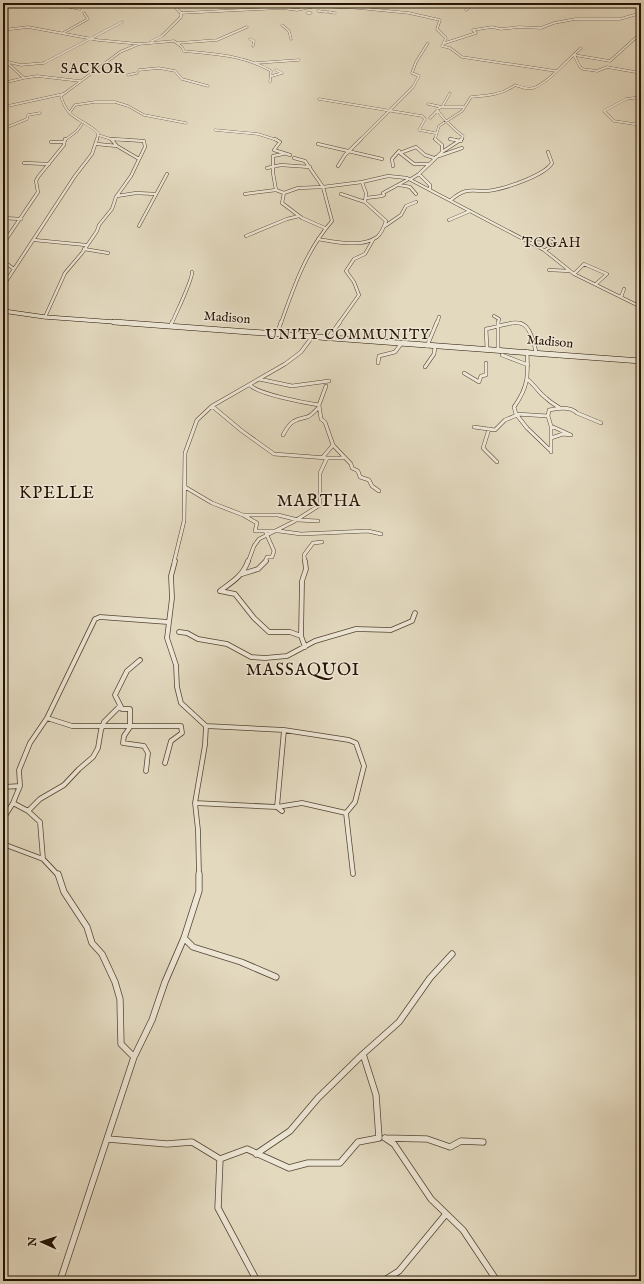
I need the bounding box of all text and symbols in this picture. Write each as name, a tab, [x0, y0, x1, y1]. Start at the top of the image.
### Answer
district label: SACKOR	[61, 60, 125, 78]
district label: TOGAH	[522, 234, 582, 252]
street label: Madison	[203, 308, 251, 328]
district label: UNITY COMMUNITY	[265, 326, 431, 344]
street label: Madison	[526, 331, 574, 353]
district label: KPELLE	[19, 483, 95, 504]
district label: MARTHA	[277, 491, 361, 512]
district label: MASSAQUOI	[246, 660, 360, 681]
north arrow	[22, 1222, 62, 1262]
text: N	[26, 1236, 40, 1248]

